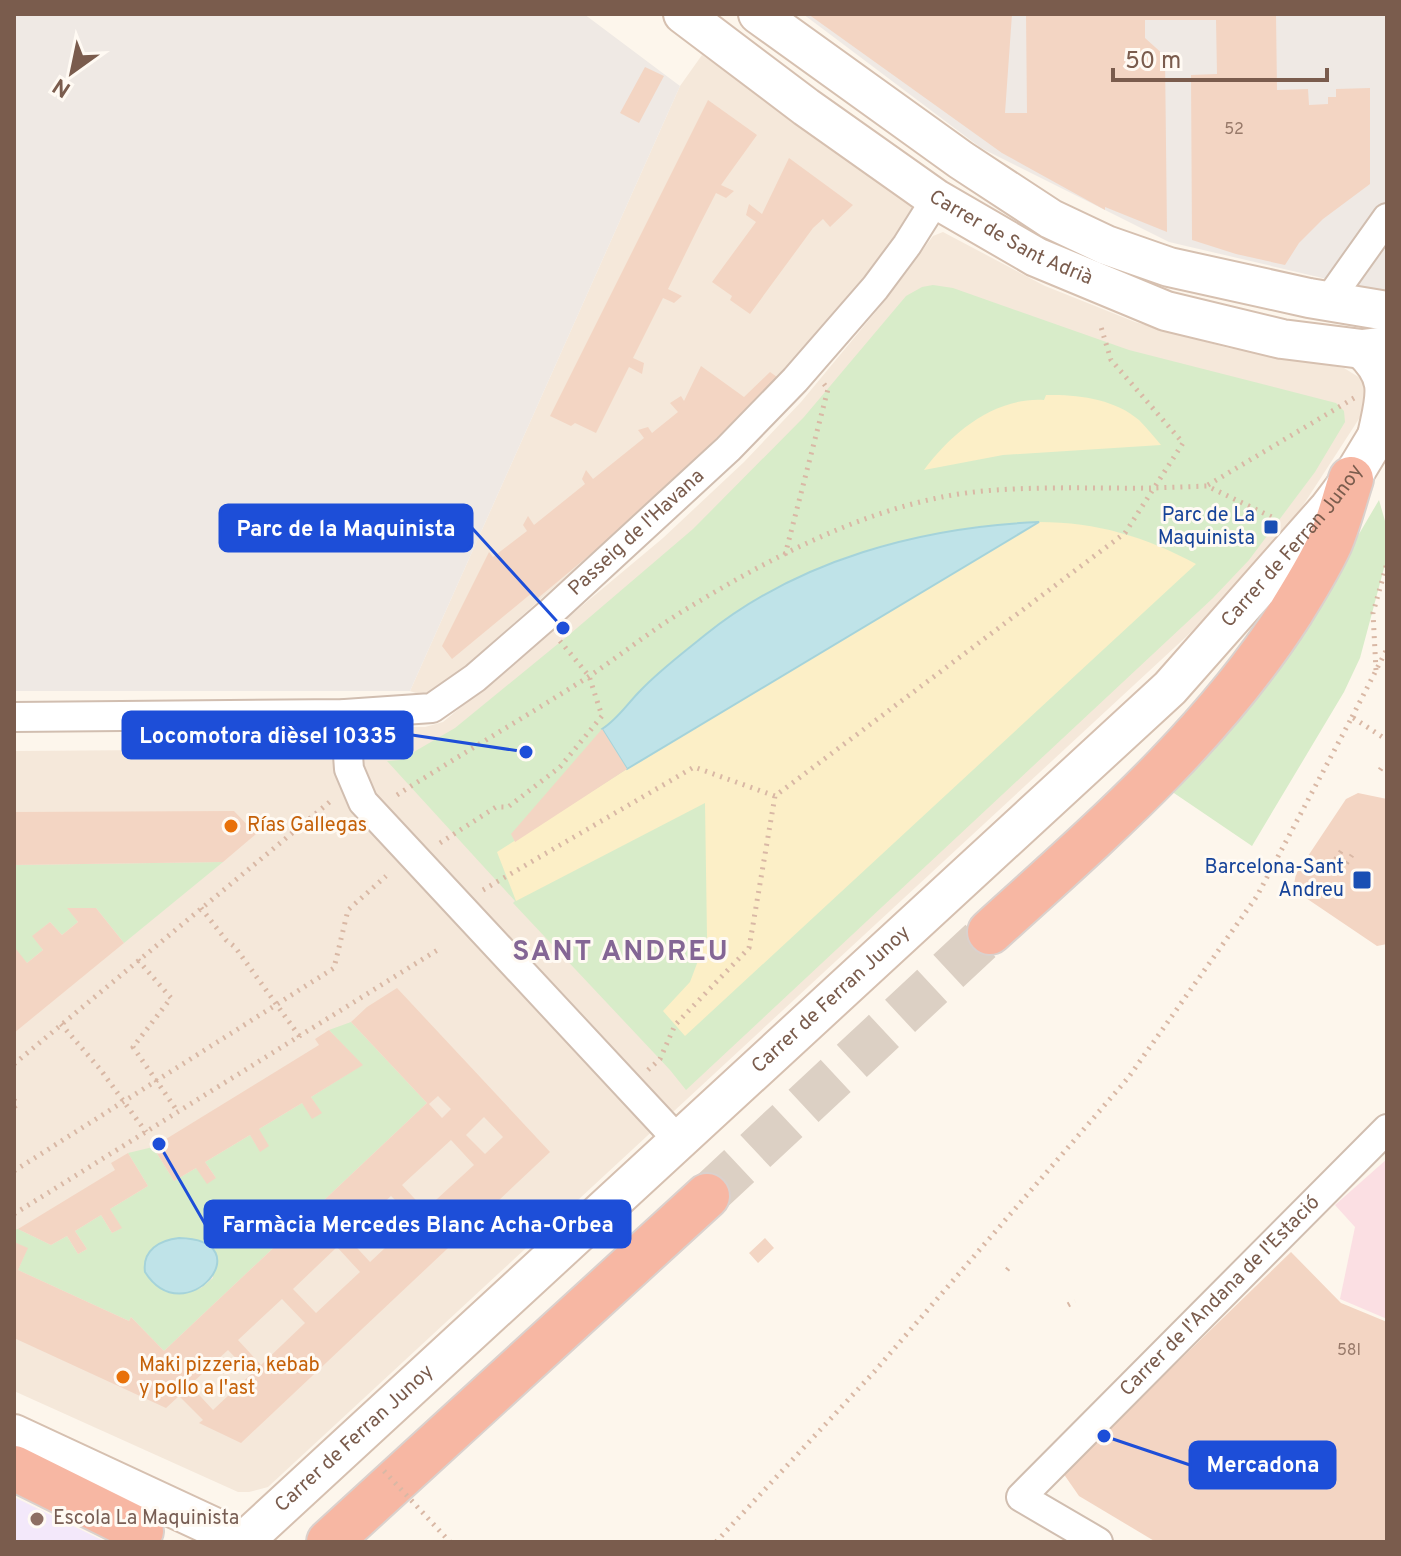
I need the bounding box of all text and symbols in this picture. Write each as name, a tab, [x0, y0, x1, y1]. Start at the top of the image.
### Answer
north arrow	[32, 32, 112, 112]
scale bar	[1113, 32, 1327, 82]
text: 50 m	[1125, 47, 1181, 77]
text: N	[48, 71, 76, 102]
house number: 52	[1224, 120, 1244, 140]
street label: Carrer de Sant Adrià	[923, 185, 1096, 292]
street label: Carrer de Ferran Junoy	[1216, 460, 1370, 634]
street label: Passeig de l'Havana	[563, 464, 710, 602]
place label: Parc de La Maquinista	[1158, 503, 1255, 552]
callout: Parc de la Maquinista	[220, 505, 472, 551]
text: Parc de la Maquinista	[236, 517, 456, 544]
marker: Parc de La Maquinista	[1262, 518, 1280, 536]
callout: Locomotora dièsel 10335	[123, 712, 412, 758]
text: Locomotora dièsel 10335	[139, 724, 397, 751]
place label: Rías Gallegas	[247, 813, 367, 839]
marker: Rías Gallegas	[222, 817, 240, 835]
place label: Barcelona-Sant Andreu	[1205, 855, 1344, 904]
marker: Barcelona-Sant Andreu	[1351, 869, 1373, 891]
street label: Carrer de Ferran Junoy	[746, 920, 916, 1080]
district label: SANT ANDREU	[512, 935, 730, 971]
street label: Carrer de l'Andana de l'Estació	[1115, 1190, 1326, 1403]
callout: Farmàcia Mercedes Blanc Acha-Orbea	[205, 1201, 630, 1247]
text: Farmàcia Mercedes Blanc Acha-Orbea	[222, 1213, 614, 1240]
house number: 58I	[1337, 1341, 1361, 1361]
place label: Maki pizzeria, kebab y pollo a l'ast	[139, 1353, 320, 1402]
street label: Carrer de Ferran Junoy	[270, 1359, 440, 1519]
marker: Maki pizzeria, kebab y pollo a l'ast	[114, 1368, 132, 1386]
callout: Mercadona	[1190, 1442, 1335, 1488]
text: Mercadona	[1206, 1453, 1320, 1480]
place label: Escola La Maquinista	[53, 1506, 239, 1532]
marker: Escola La Maquinista	[28, 1510, 46, 1528]

